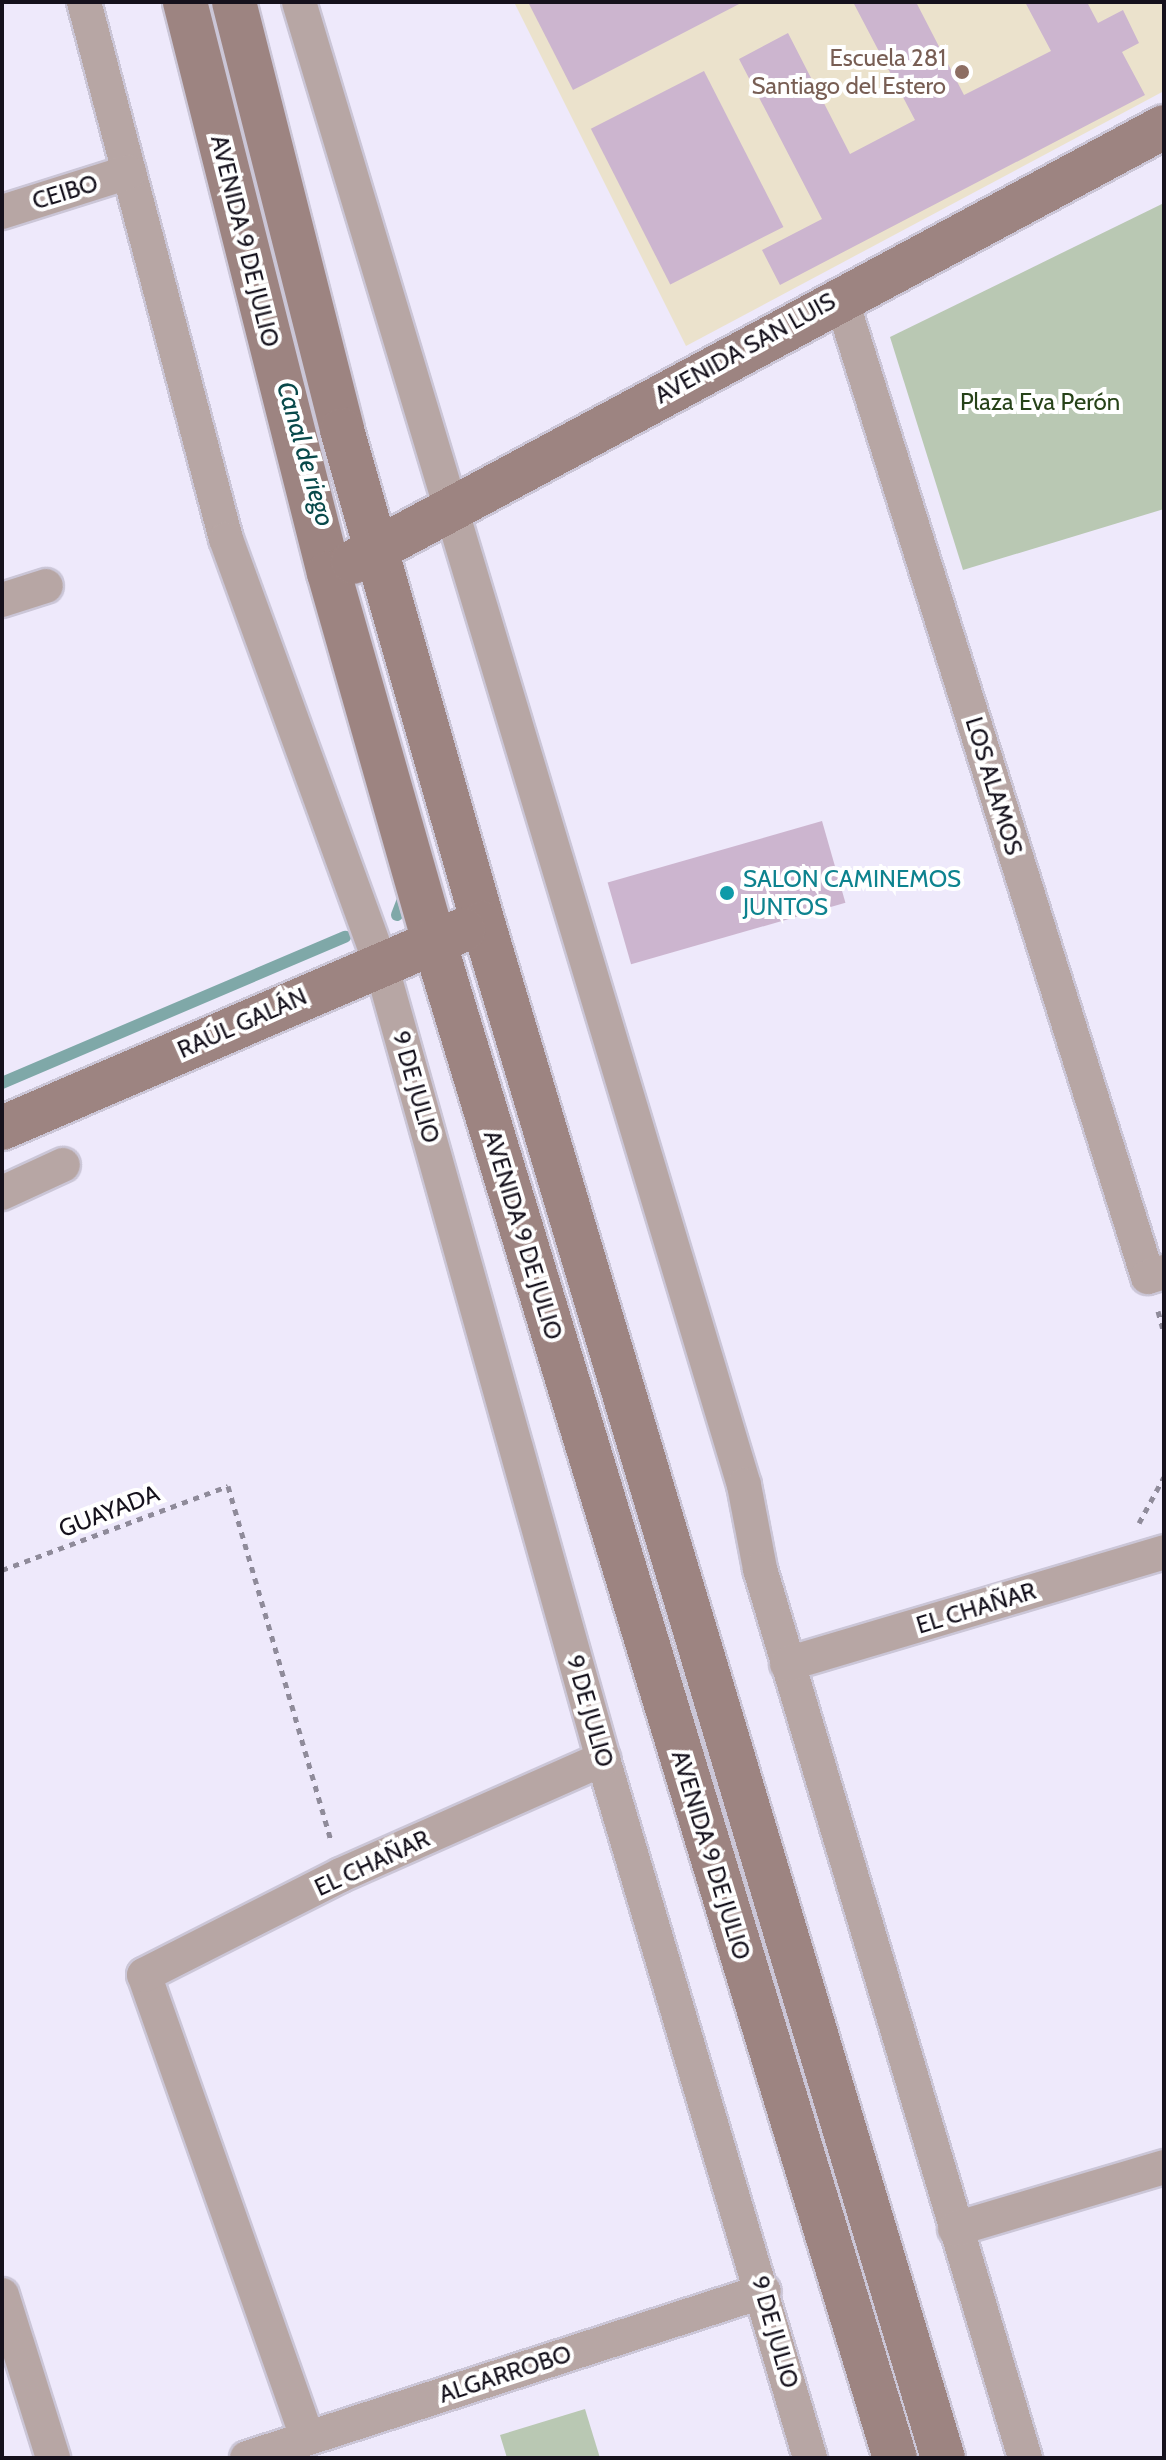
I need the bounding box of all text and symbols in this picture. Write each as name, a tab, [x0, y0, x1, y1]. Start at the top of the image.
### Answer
place label: Escuela 281 Santiago del Estero	[751, 44, 946, 100]
marker: Escuela 281 Santiago del Estero	[953, 63, 971, 81]
street label: AVENIDA 9 DE JULIO	[205, 132, 285, 350]
street label: CEIBO	[29, 168, 101, 216]
street label: AVENIDA SAN LUIS	[650, 286, 840, 410]
water label: Canal de riego	[269, 378, 341, 530]
park label: Plaza Eva Perón	[960, 388, 1120, 416]
street label: LOS ALAMOS	[959, 714, 1029, 858]
place label: SALON CAMINEMOS JUNTOS	[743, 865, 961, 921]
marker: SALON CAMINEMOS JUNTOS	[718, 884, 736, 902]
street label: RAÚL GALÁN	[173, 982, 311, 1064]
street label: 9 DE JULIO	[386, 1028, 446, 1146]
street label: AVENIDA 9 DE JULIO	[477, 1127, 569, 1343]
street label: GUAYADA	[55, 1479, 163, 1543]
street label: EL CHAÑAR	[913, 1576, 1039, 1640]
street label: 9 DE JULIO	[560, 1652, 620, 1770]
street label: AVENIDA 9 DE JULIO	[665, 1747, 757, 1963]
street label: EL CHAÑAR	[310, 1824, 434, 1902]
street label: 9 DE JULIO	[745, 2273, 805, 2391]
street label: ALGARROBO	[435, 2339, 575, 2409]

